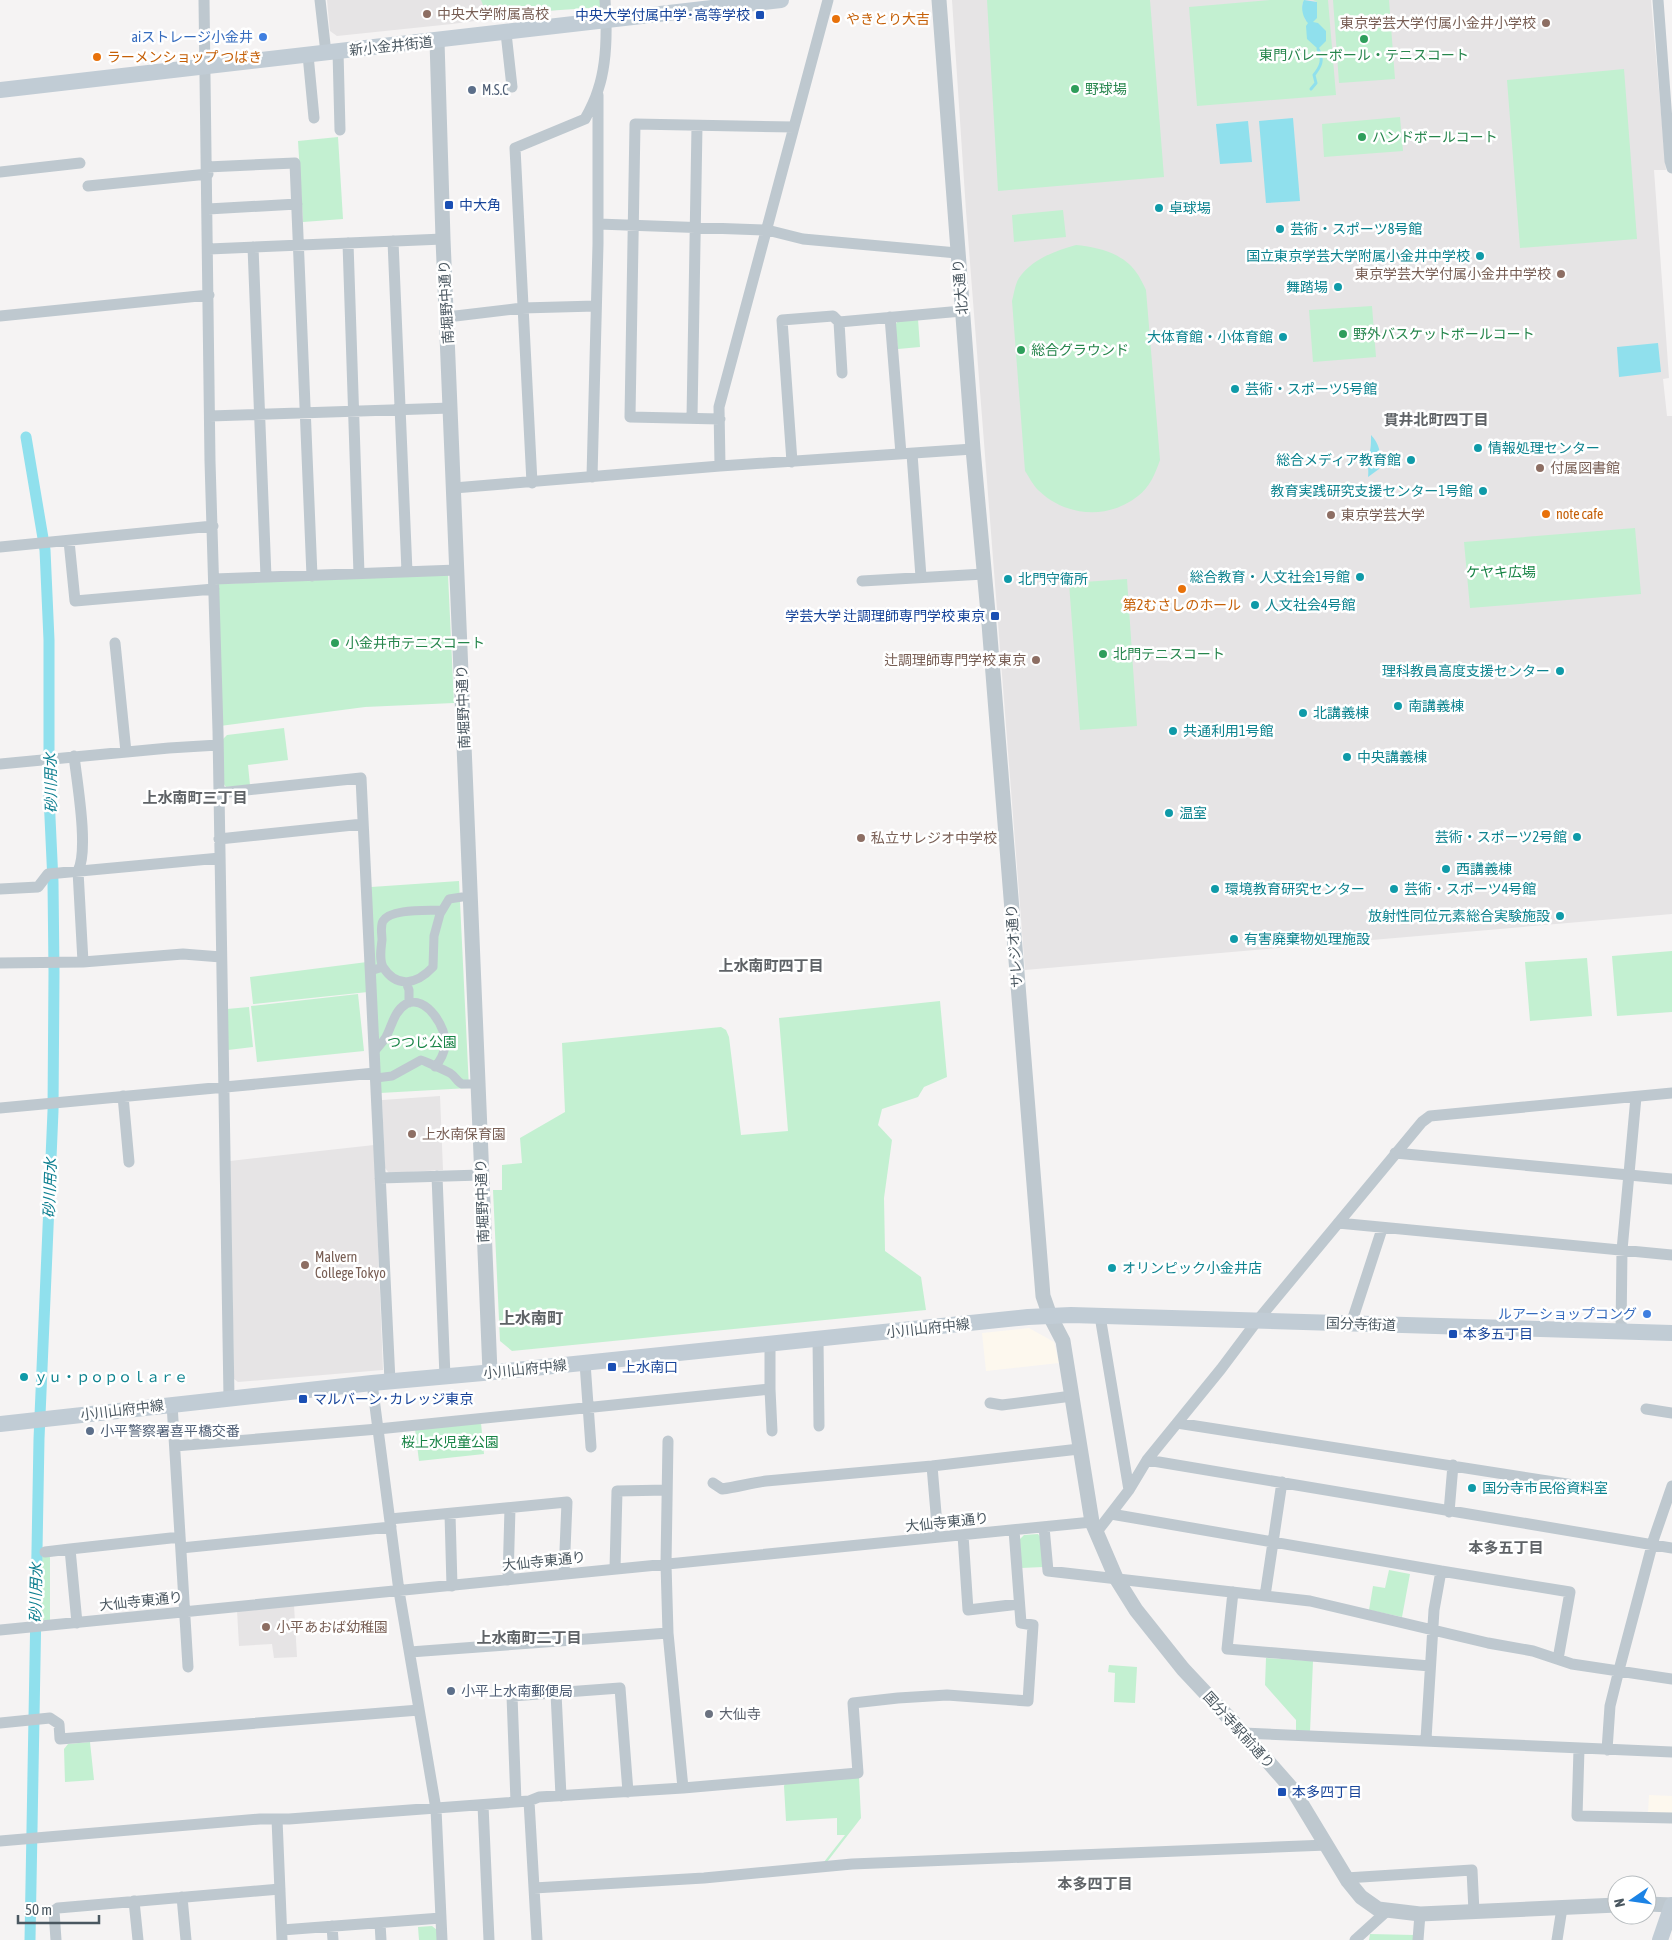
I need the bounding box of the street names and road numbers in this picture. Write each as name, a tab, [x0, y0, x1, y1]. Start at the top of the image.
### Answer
street label: 新小金井街道	[348, 34, 434, 58]
street label: 北大通り	[950, 258, 970, 316]
street label: 南堀野中通り	[436, 260, 456, 344]
street label: 南堀野中通り	[454, 665, 472, 749]
street label: サレジオ通り	[1003, 904, 1025, 988]
street label: 南堀野中通り	[473, 1159, 491, 1243]
street label: 国分寺街道	[1326, 1315, 1396, 1333]
street label: 小川山府中線	[885, 1316, 971, 1340]
street label: 小川山府中線	[482, 1357, 568, 1381]
street label: 小川山府中線	[79, 1397, 165, 1423]
street label: 大仙寺東通り	[904, 1510, 990, 1534]
street label: 大仙寺東通り	[501, 1549, 587, 1573]
street label: 大仙寺東通り	[98, 1589, 184, 1613]
street label: 国分寺駅前通り	[1200, 1688, 1278, 1772]

